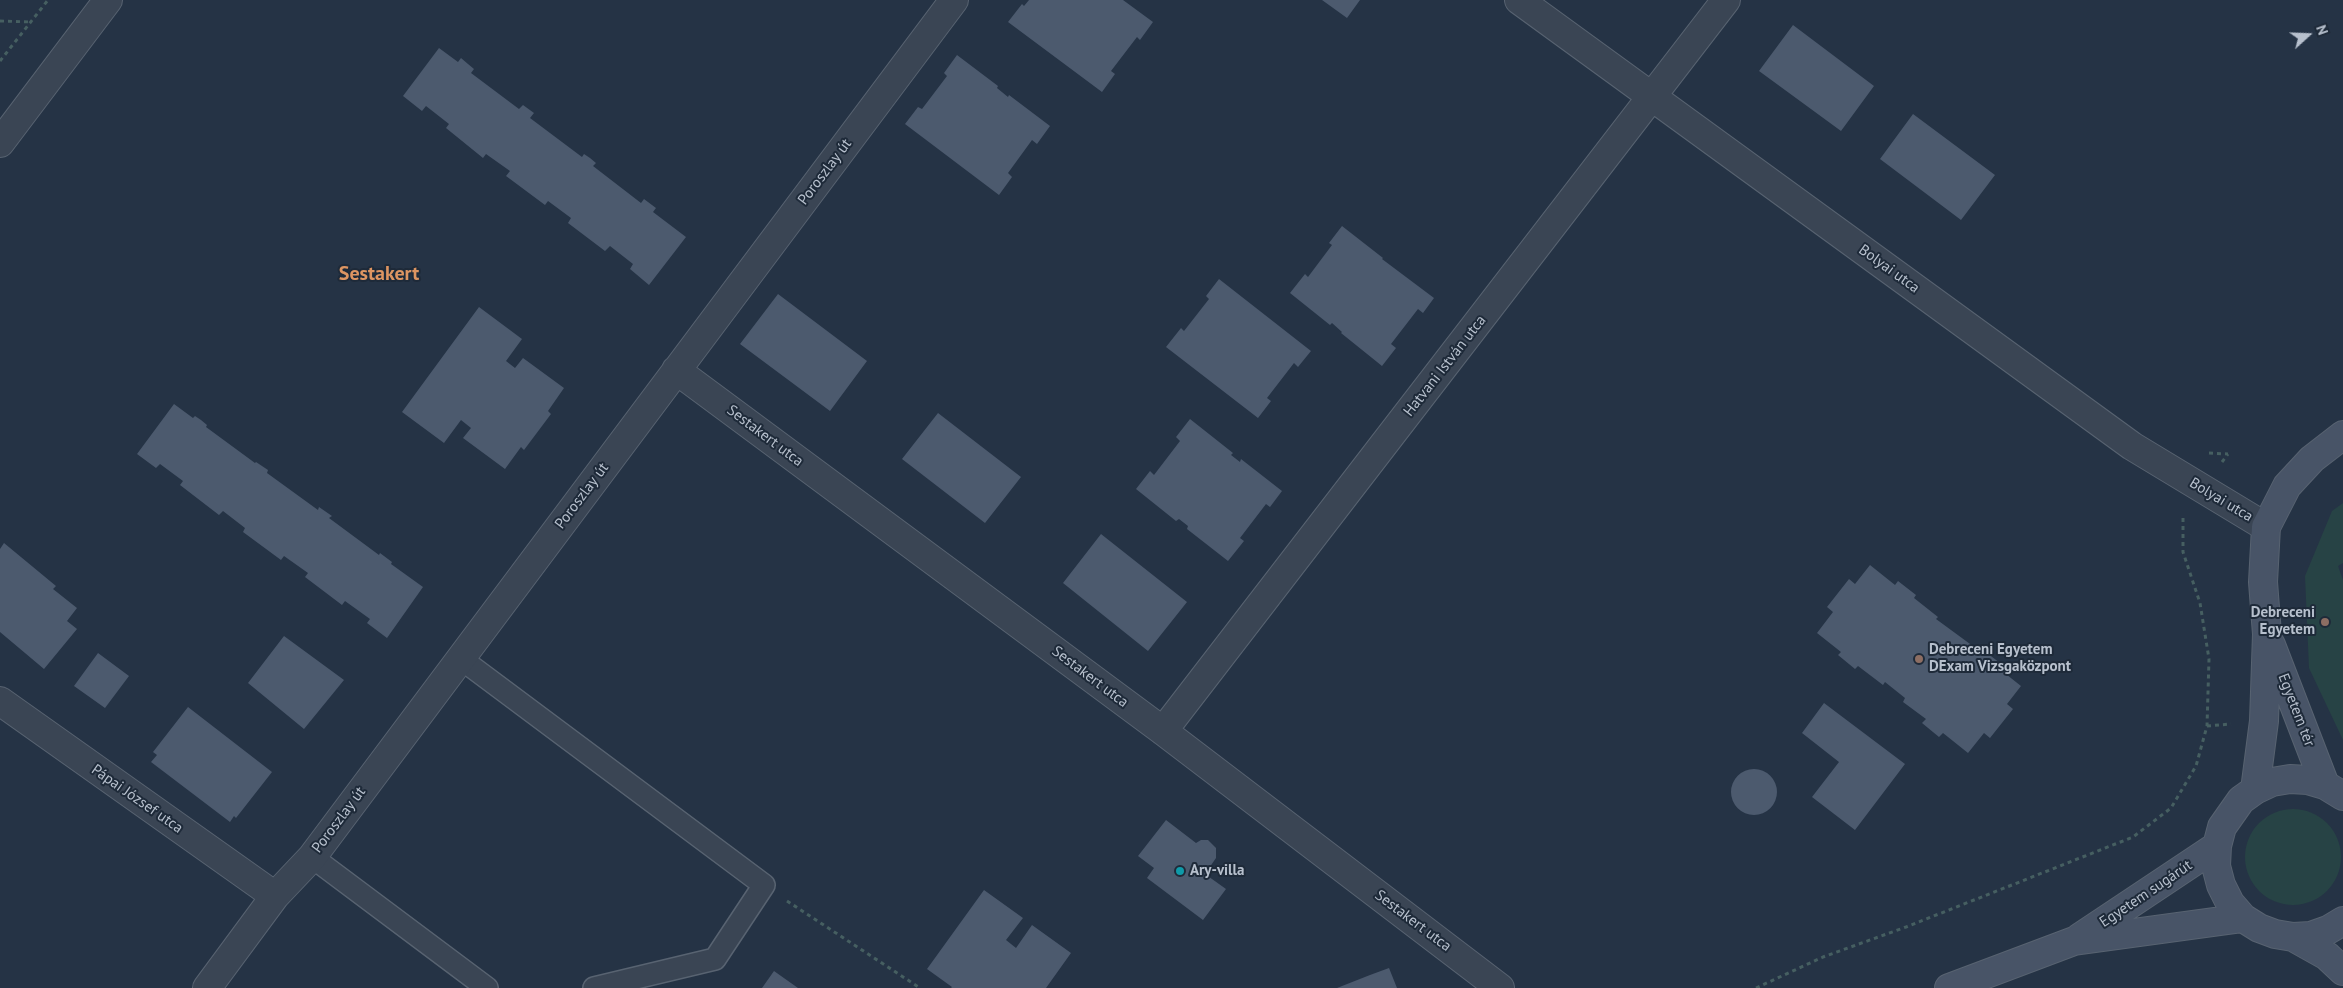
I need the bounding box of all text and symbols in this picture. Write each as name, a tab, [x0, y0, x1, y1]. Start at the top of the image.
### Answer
north arrow	[2283, 10, 2333, 60]
text: N	[2312, 22, 2332, 37]
street label: Poroszlay út	[794, 135, 856, 209]
street label: Bolyai utca	[1855, 241, 1923, 297]
district label: Sestakert	[339, 262, 419, 286]
street label: Hatvani István utca	[1400, 312, 1490, 420]
street label: Sestakert utca	[723, 401, 807, 471]
street label: Poroszlay út	[551, 459, 613, 533]
street label: Bolyai utca	[2186, 474, 2256, 526]
place label: Debreceni Egyetem	[2251, 604, 2315, 639]
marker: Debreceni Egyetem	[2319, 616, 2331, 628]
place label: Debreceni Egyetem DExam Vizsgaközpont	[1929, 641, 2071, 676]
street label: Sestakert utca	[1048, 642, 1132, 712]
marker: Debreceni Egyetem DExam Vizsgaközpont	[1913, 653, 1925, 665]
street label: Egyetem tér	[2274, 671, 2318, 749]
street label: Pápai József utca	[88, 761, 186, 837]
street label: Poroszlay út	[308, 783, 370, 857]
street label: Egyetem sugárút	[2096, 857, 2196, 931]
place label: Ary-villa	[1190, 862, 1244, 880]
marker: Ary-villa	[1174, 865, 1186, 877]
street label: Sestakert utca	[1371, 886, 1455, 956]

